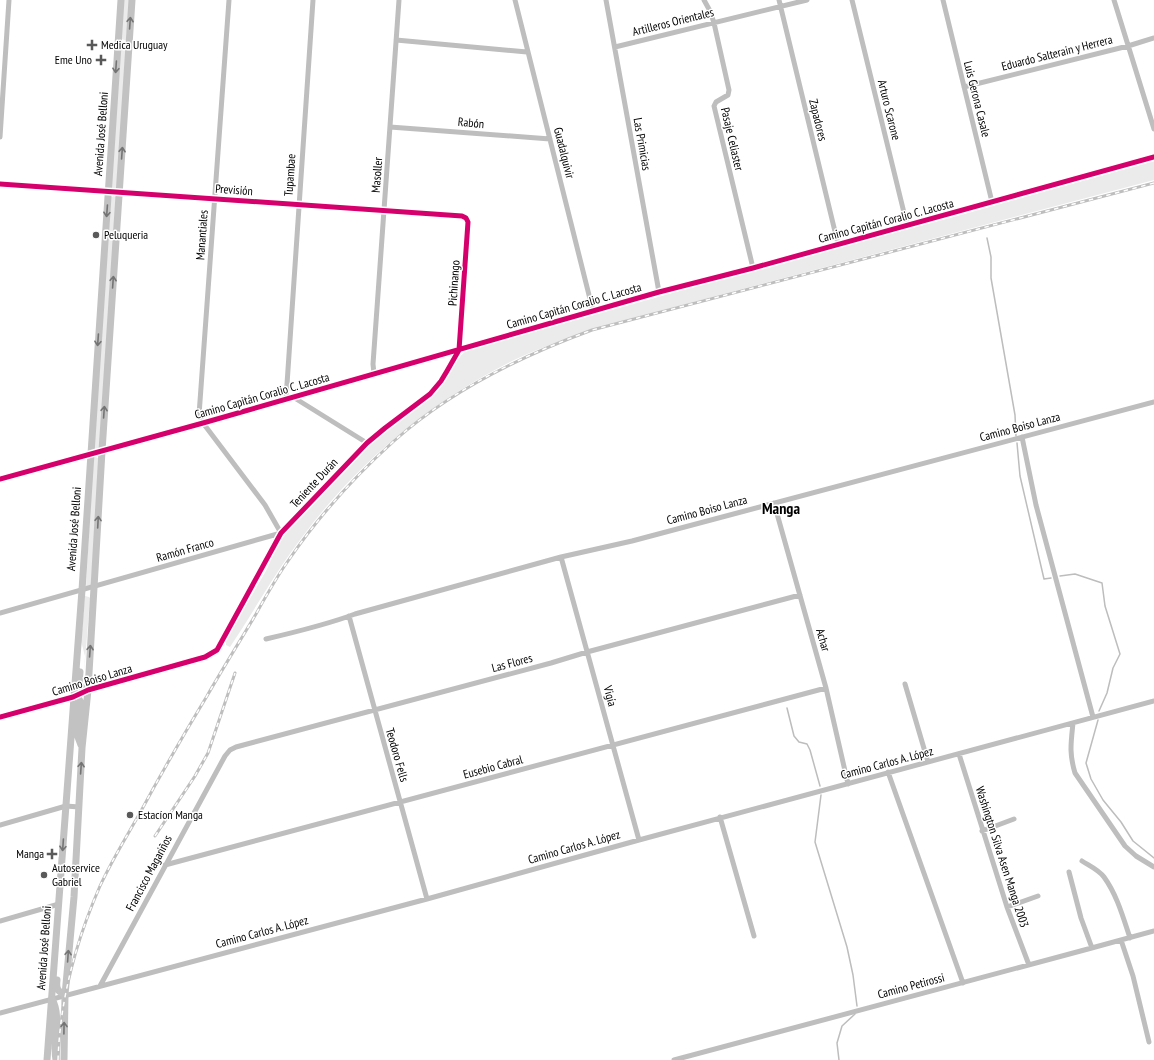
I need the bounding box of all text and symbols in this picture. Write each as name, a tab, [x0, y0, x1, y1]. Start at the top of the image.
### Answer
street label: Artilleros Orientales	[631, 4, 715, 39]
one-way arrow	[127, 17, 134, 30]
street label: Eduardo Salterain y Herrera	[1000, 31, 1114, 74]
place label: Medica Uruguay	[101, 37, 168, 52]
marker: Medica Uruguay	[86, 39, 98, 51]
place label: Eme Uno	[55, 52, 92, 67]
marker: Eme Uno	[95, 54, 107, 66]
street label: Luis Gerona Casale	[961, 59, 994, 139]
one-way arrow	[113, 60, 120, 73]
street label: Arturo Scarone	[875, 78, 904, 142]
street label: Avenida José Belloni	[90, 91, 111, 176]
street label: Zapadores	[806, 97, 831, 142]
street label: Pasaje Celiaster	[718, 106, 747, 173]
street label: Rabón	[457, 114, 485, 131]
street label: Las Primicias	[630, 116, 655, 171]
street label: Guadalquivir	[551, 126, 578, 181]
one-way arrow	[118, 147, 125, 160]
street label: Tupambae	[281, 153, 298, 197]
street label: Masoller	[368, 156, 385, 193]
street label: Previsión	[215, 181, 253, 198]
street label: Camino Capitán Coralio C. Lacosta	[817, 195, 955, 246]
one-way arrow	[103, 204, 110, 217]
street label: Manantiales	[192, 209, 211, 261]
place label: Peluqueria	[104, 227, 148, 242]
marker: Peluqueria	[91, 230, 101, 240]
street label: Pichinango	[444, 260, 463, 306]
one-way arrow	[109, 276, 116, 289]
street label: Camino Capitán Coralio C. Lacosta	[505, 279, 643, 332]
one-way arrow	[94, 333, 101, 346]
street label: Camino Capitán Coralio C. Lacosta	[193, 369, 331, 422]
one-way arrow	[101, 406, 108, 419]
street label: Camino Boiso Lanza	[978, 409, 1062, 444]
street label: Teniente Durán	[287, 455, 341, 511]
street label: Avenida José Belloni	[63, 486, 84, 571]
street label: Camino Boiso Lanza	[665, 492, 749, 527]
district label: Manga	[762, 498, 800, 518]
one-way arrow	[94, 516, 101, 529]
street label: Ramón Franco	[154, 534, 215, 565]
street label: Achar	[813, 627, 834, 654]
one-way arrow	[87, 645, 94, 658]
street label: Las Flores	[490, 650, 534, 675]
street label: Camino Boiso Lanza	[50, 660, 134, 699]
street label: Vigía	[600, 683, 620, 708]
street label: Teodoro Fells	[383, 726, 412, 783]
street label: Camino Carlos A. López	[839, 743, 935, 782]
street label: Eusebio Cabral	[461, 751, 525, 782]
one-way arrow	[77, 762, 85, 775]
street label: Washington Silva Asen Manga 2003	[973, 784, 1032, 929]
place label: Estacíon Manga	[138, 807, 203, 822]
marker: Estacíon Manga	[125, 810, 135, 820]
street label: Camino Carlos A. López	[526, 826, 622, 867]
street label: Francisco Magariños	[122, 832, 175, 913]
one-way arrow	[60, 838, 67, 851]
place label: Manga	[16, 846, 44, 861]
marker: Manga	[47, 849, 57, 859]
place label: Autoservice Gabriel	[52, 860, 100, 889]
marker: Autoservice Gabriel	[39, 870, 49, 880]
street label: Avenida José Belloni	[33, 905, 54, 990]
street label: Camino Carlos A. López	[214, 912, 310, 951]
one-way arrow	[64, 950, 71, 963]
street label: Camino Petirossi	[876, 969, 946, 1002]
one-way arrow	[60, 1022, 68, 1035]

